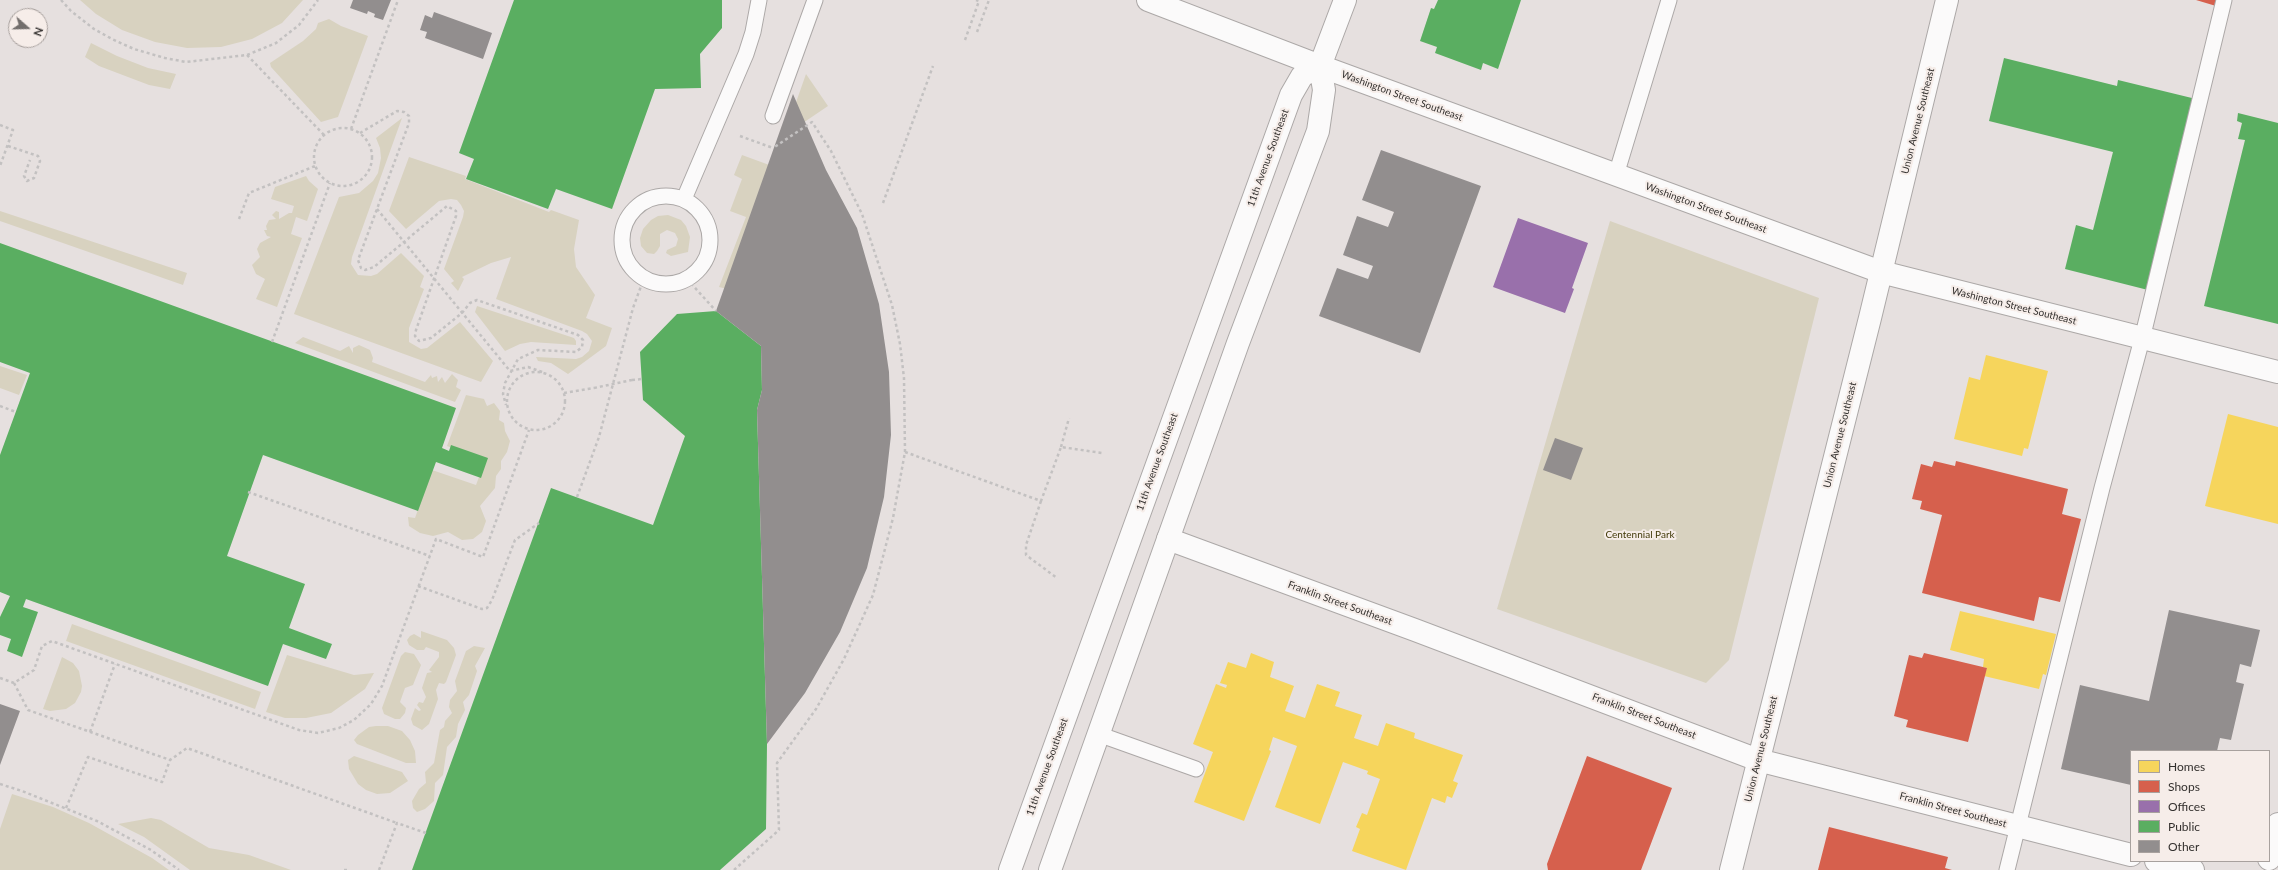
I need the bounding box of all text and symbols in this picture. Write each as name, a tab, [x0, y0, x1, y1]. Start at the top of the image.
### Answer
north arrow	[8, 8, 48, 48]
text: N	[31, 26, 46, 38]
street label: Union Avenue Southeast	[1899, 67, 1937, 175]
street label: Washington Street Southeast	[1340, 68, 1464, 124]
street label: 11th Avenue Southeast	[1245, 108, 1291, 208]
street label: Washington Street Southeast	[1644, 180, 1768, 236]
street label: Washington Street Southeast	[1950, 285, 2078, 327]
street label: Union Avenue Southeast	[1821, 381, 1859, 489]
street label: 11th Avenue Southeast	[1134, 412, 1180, 512]
park label: Centennial Park	[1605, 529, 1675, 541]
street label: Franklin Street Southeast	[1286, 579, 1394, 627]
street label: Franklin Street Southeast	[1590, 691, 1698, 741]
street label: Union Avenue Southeast	[1742, 695, 1780, 803]
street label: 11th Avenue Southeast	[1024, 717, 1070, 817]
legend	[2130, 750, 2270, 862]
text: Homes	[2168, 759, 2205, 774]
text: Shops	[2168, 779, 2200, 794]
street label: Franklin Street Southeast	[1898, 790, 2008, 830]
text: Offices	[2168, 799, 2205, 814]
text: Public	[2168, 819, 2200, 834]
text: Other	[2168, 839, 2199, 854]

